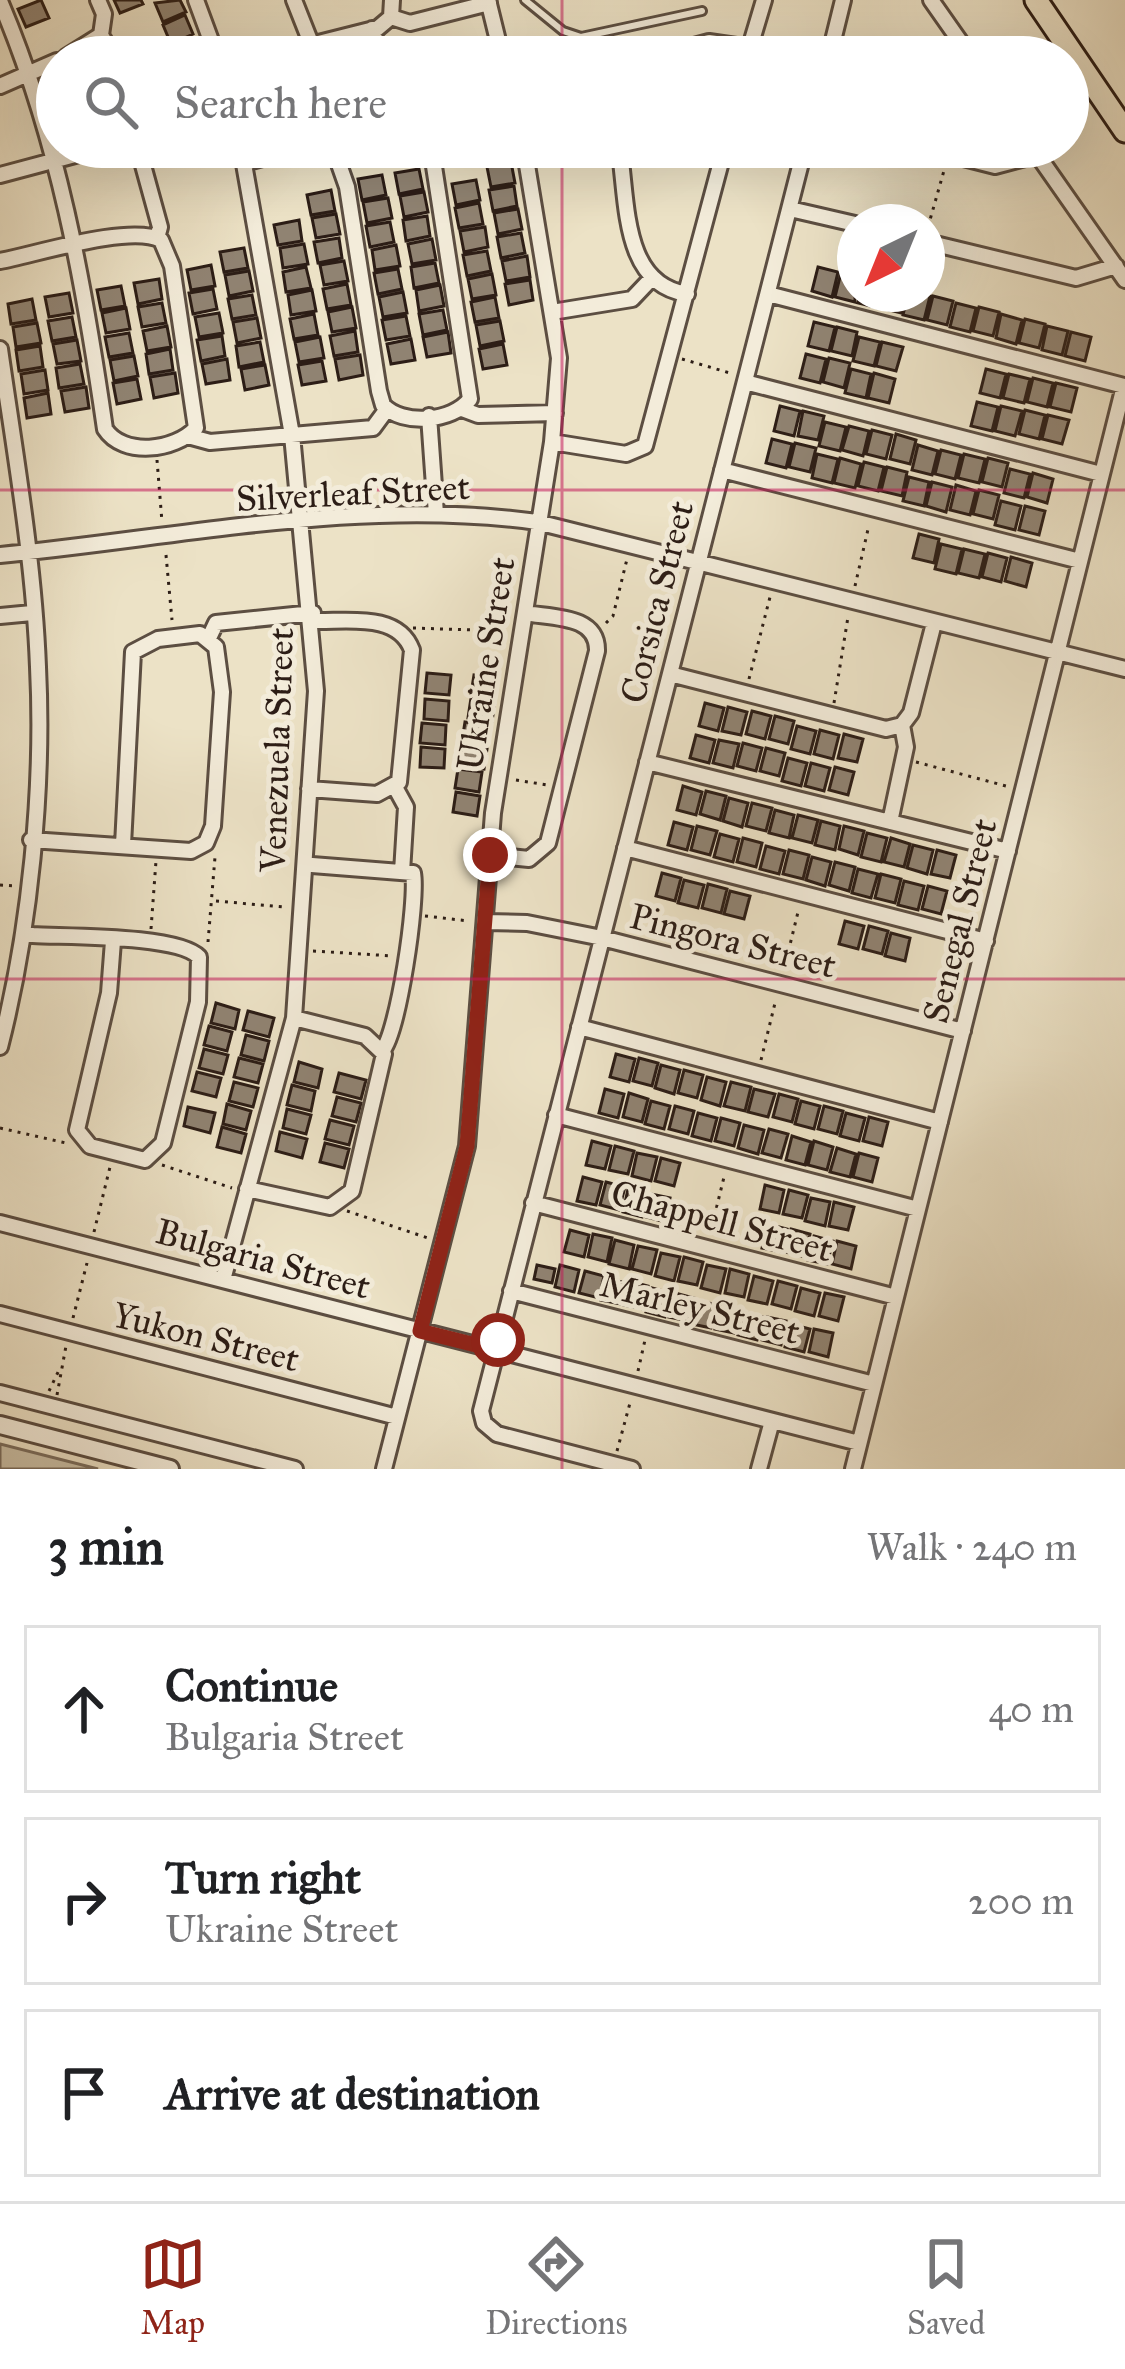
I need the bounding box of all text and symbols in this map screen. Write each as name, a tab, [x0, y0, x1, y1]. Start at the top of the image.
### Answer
search box	[36, 36, 1089, 168]
icon: search	[78, 69, 144, 135]
text: Search here	[174, 75, 387, 130]
north arrow	[837, 204, 945, 312]
street label: Silverleaf Street	[235, 465, 471, 521]
street label: Corsica Street	[611, 496, 703, 708]
street label: Ukraine Street	[447, 554, 525, 774]
street label: Venezuela Street	[251, 627, 303, 874]
street label: Senegal Street	[913, 814, 1007, 1028]
route end	[463, 828, 517, 882]
street label: Pingora Street	[625, 894, 841, 988]
street label: Chappell Street	[606, 1170, 838, 1272]
street label: Bulgaria Street	[151, 1209, 375, 1309]
street label: Marley Street	[596, 1262, 805, 1354]
street label: Yukon Street	[108, 1293, 304, 1381]
route start	[471, 1313, 525, 1367]
text: 3 min	[48, 1516, 164, 1578]
text: Walk · 240 m	[867, 1523, 1077, 1571]
text: Continue	[165, 1658, 338, 1713]
icon: ahead	[51, 1676, 117, 1742]
text: 40 m	[988, 1685, 1074, 1733]
text: Bulgaria Street	[165, 1713, 404, 1761]
text: Turn right	[165, 1850, 361, 1905]
icon: right	[51, 1868, 117, 1934]
text: 200 m	[968, 1877, 1074, 1925]
text: Ukraine Street	[165, 1905, 398, 1953]
icon: arrive	[51, 2060, 117, 2126]
text: Arrive at destination	[165, 2066, 540, 2121]
tab: Map	[140, 2231, 206, 2343]
tab: Directions	[485, 2231, 627, 2343]
tab: Saved	[907, 2231, 985, 2343]

